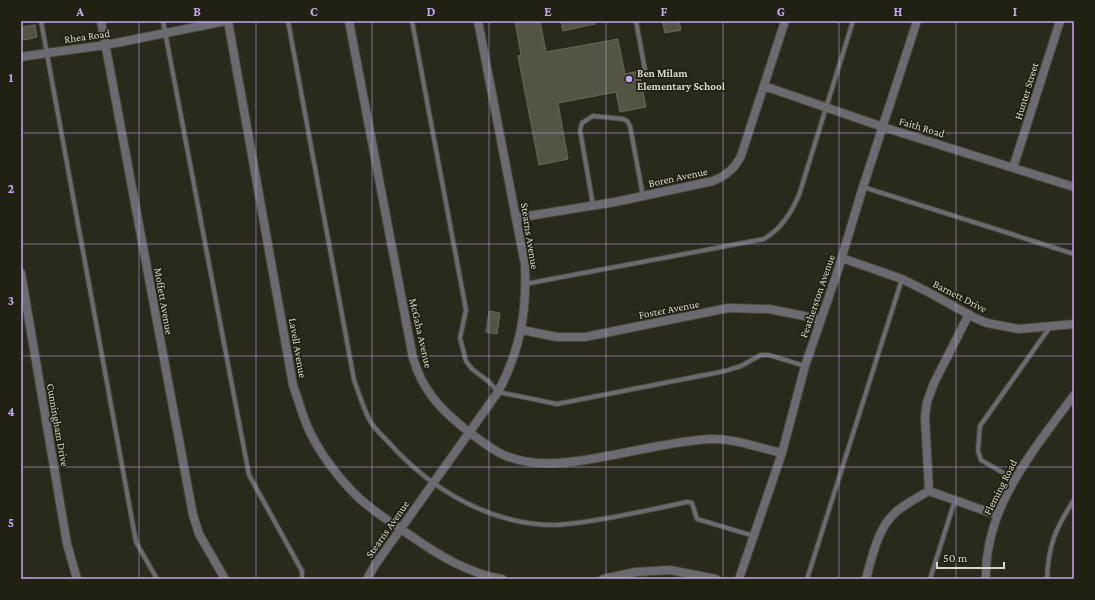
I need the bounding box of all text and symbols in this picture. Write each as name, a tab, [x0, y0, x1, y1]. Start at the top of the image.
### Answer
text: A	[75, 4, 84, 19]
text: B	[193, 4, 201, 19]
text: C	[310, 4, 318, 19]
text: D	[427, 4, 436, 19]
text: E	[544, 4, 552, 19]
text: F	[661, 4, 668, 19]
text: G	[777, 4, 785, 19]
text: H	[894, 4, 903, 19]
text: I	[1013, 4, 1017, 19]
street label: Rhea Road	[63, 27, 111, 45]
street label: Hunter Street	[1012, 61, 1040, 121]
place label: Ben Milam Elementary School	[637, 67, 726, 92]
text: 1	[9, 70, 14, 85]
marker: Ben Milam Elementary School	[624, 74, 634, 84]
street label: Faith Road	[898, 114, 946, 140]
street label: Boren Avenue	[647, 165, 709, 189]
text: 2	[8, 181, 15, 196]
street label: Stearns Avenue	[519, 202, 541, 270]
street label: Featherston Avenue	[797, 253, 837, 339]
street label: Moffett Avenue	[152, 267, 176, 336]
street label: Barnett Drive	[931, 277, 989, 315]
text: 3	[8, 293, 14, 308]
street label: McGaha Avenue	[407, 297, 435, 369]
street label: Foster Avenue	[638, 297, 701, 321]
street label: Lavell Avenue	[287, 317, 309, 379]
street label: Cunningham Drive	[44, 383, 71, 468]
text: 4	[7, 404, 15, 419]
street label: Fleming Road	[981, 457, 1020, 517]
street label: Stearns Avenue	[363, 498, 411, 560]
text: 5	[8, 515, 14, 530]
scale bar	[937, 544, 1004, 570]
text: 50 m	[943, 551, 968, 565]

